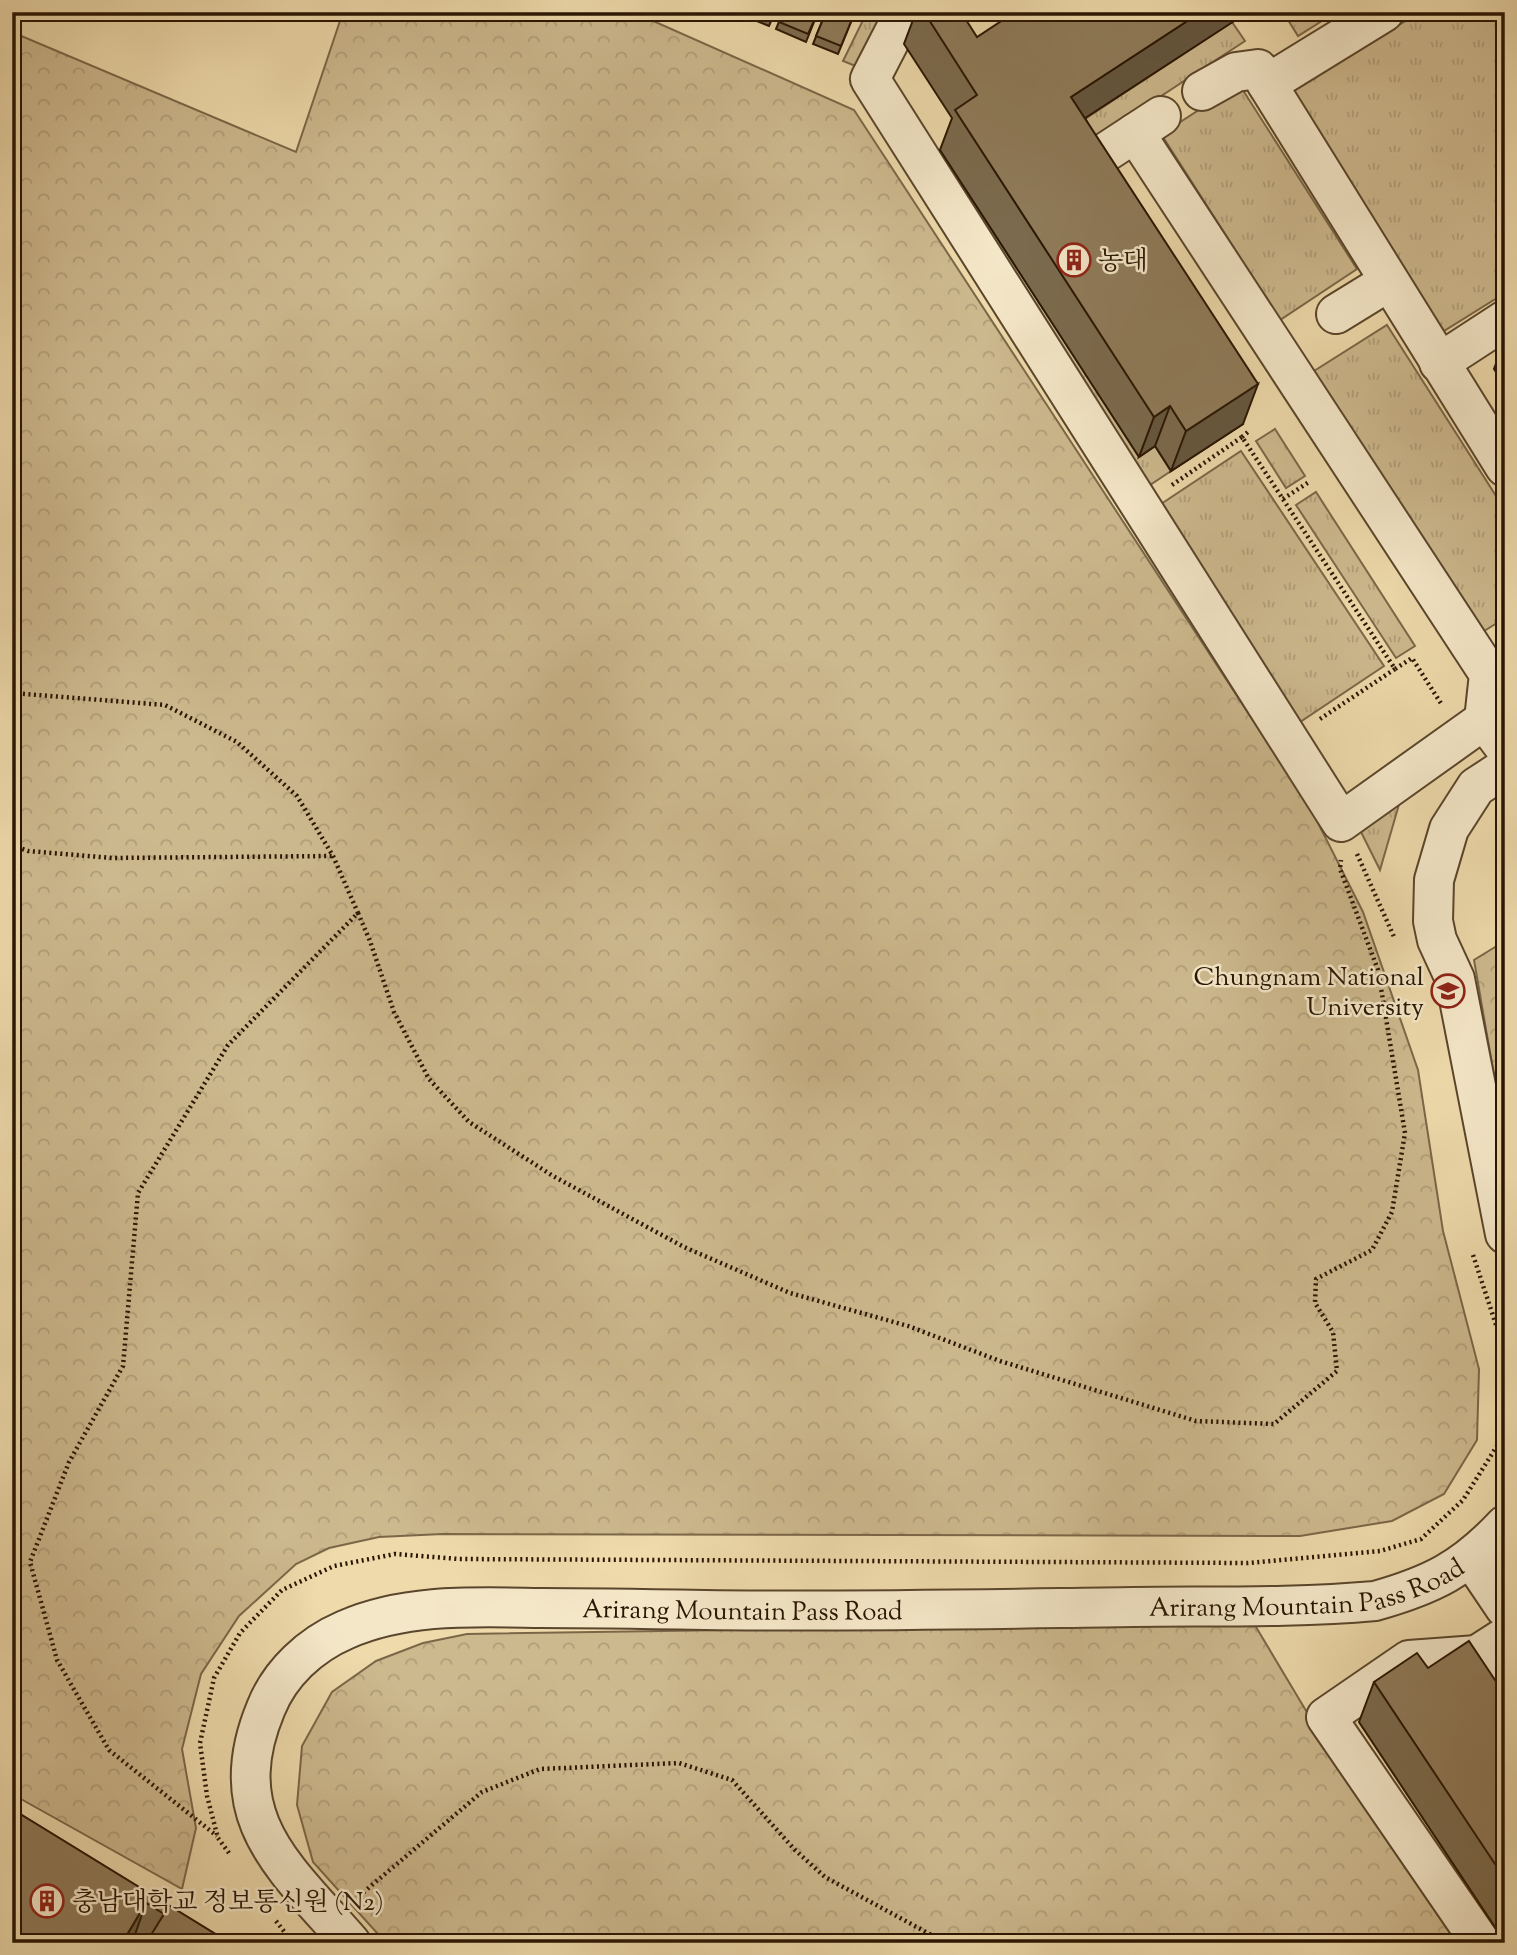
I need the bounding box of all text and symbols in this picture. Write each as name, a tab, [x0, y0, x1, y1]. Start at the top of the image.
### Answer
building icon: 농대	[1055, 241, 1093, 279]
place label: 농대	[1098, 244, 1148, 281]
place label: Chungnam National University	[1194, 960, 1424, 1027]
school or university icon: Chungnam National University	[1429, 972, 1467, 1010]
street label: Arirang Mountain Pass Road	[1149, 1550, 1473, 1628]
street label: Arirang Mountain Pass Road	[582, 1592, 903, 1632]
building icon: 충남대학교 정보통신원 (N2)	[28, 1882, 66, 1920]
place label: 충남대학교 정보통신원 (N2)	[72, 1885, 384, 1922]

